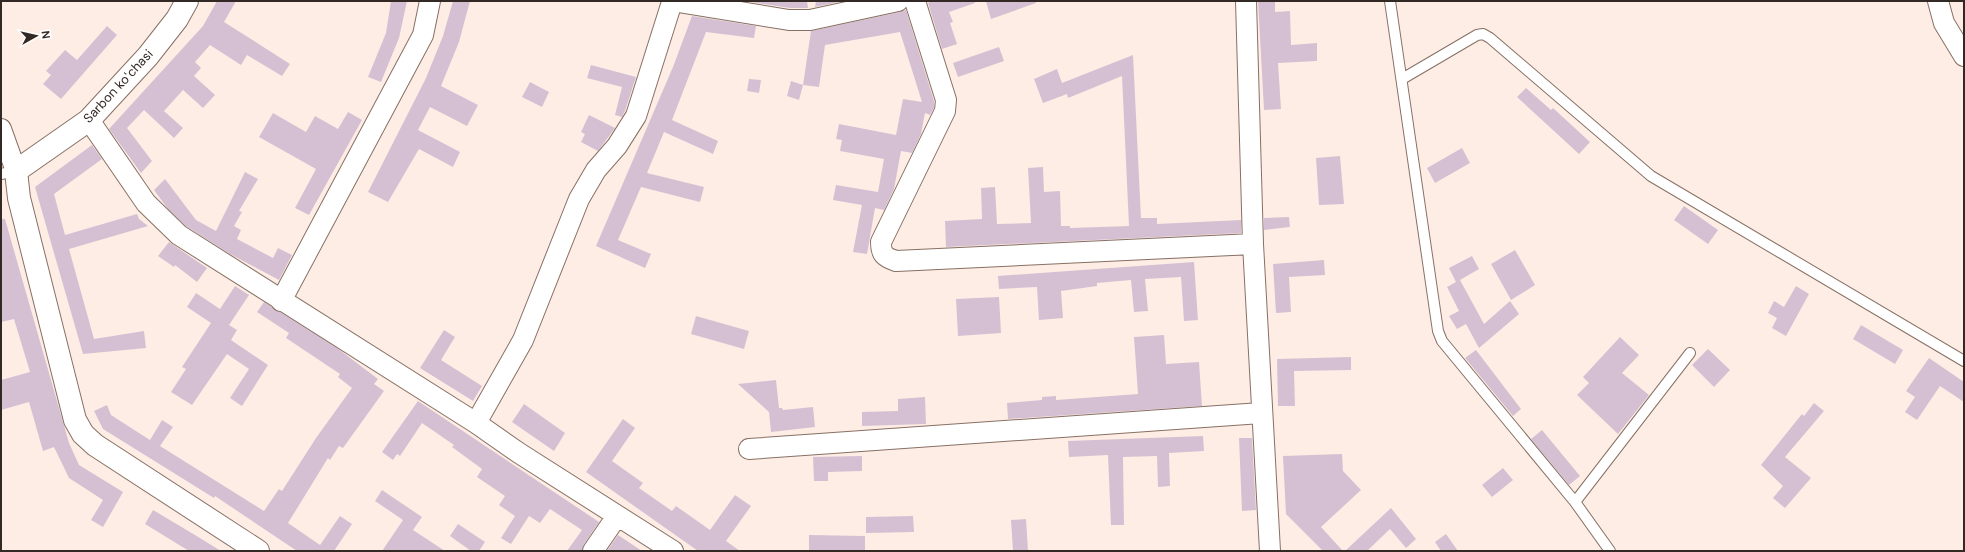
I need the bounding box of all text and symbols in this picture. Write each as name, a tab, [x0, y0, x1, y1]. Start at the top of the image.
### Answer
north arrow	[16, 16, 56, 56]
text: N	[38, 30, 53, 40]
street label: Sarbon koʻchasi	[80, 46, 156, 126]

